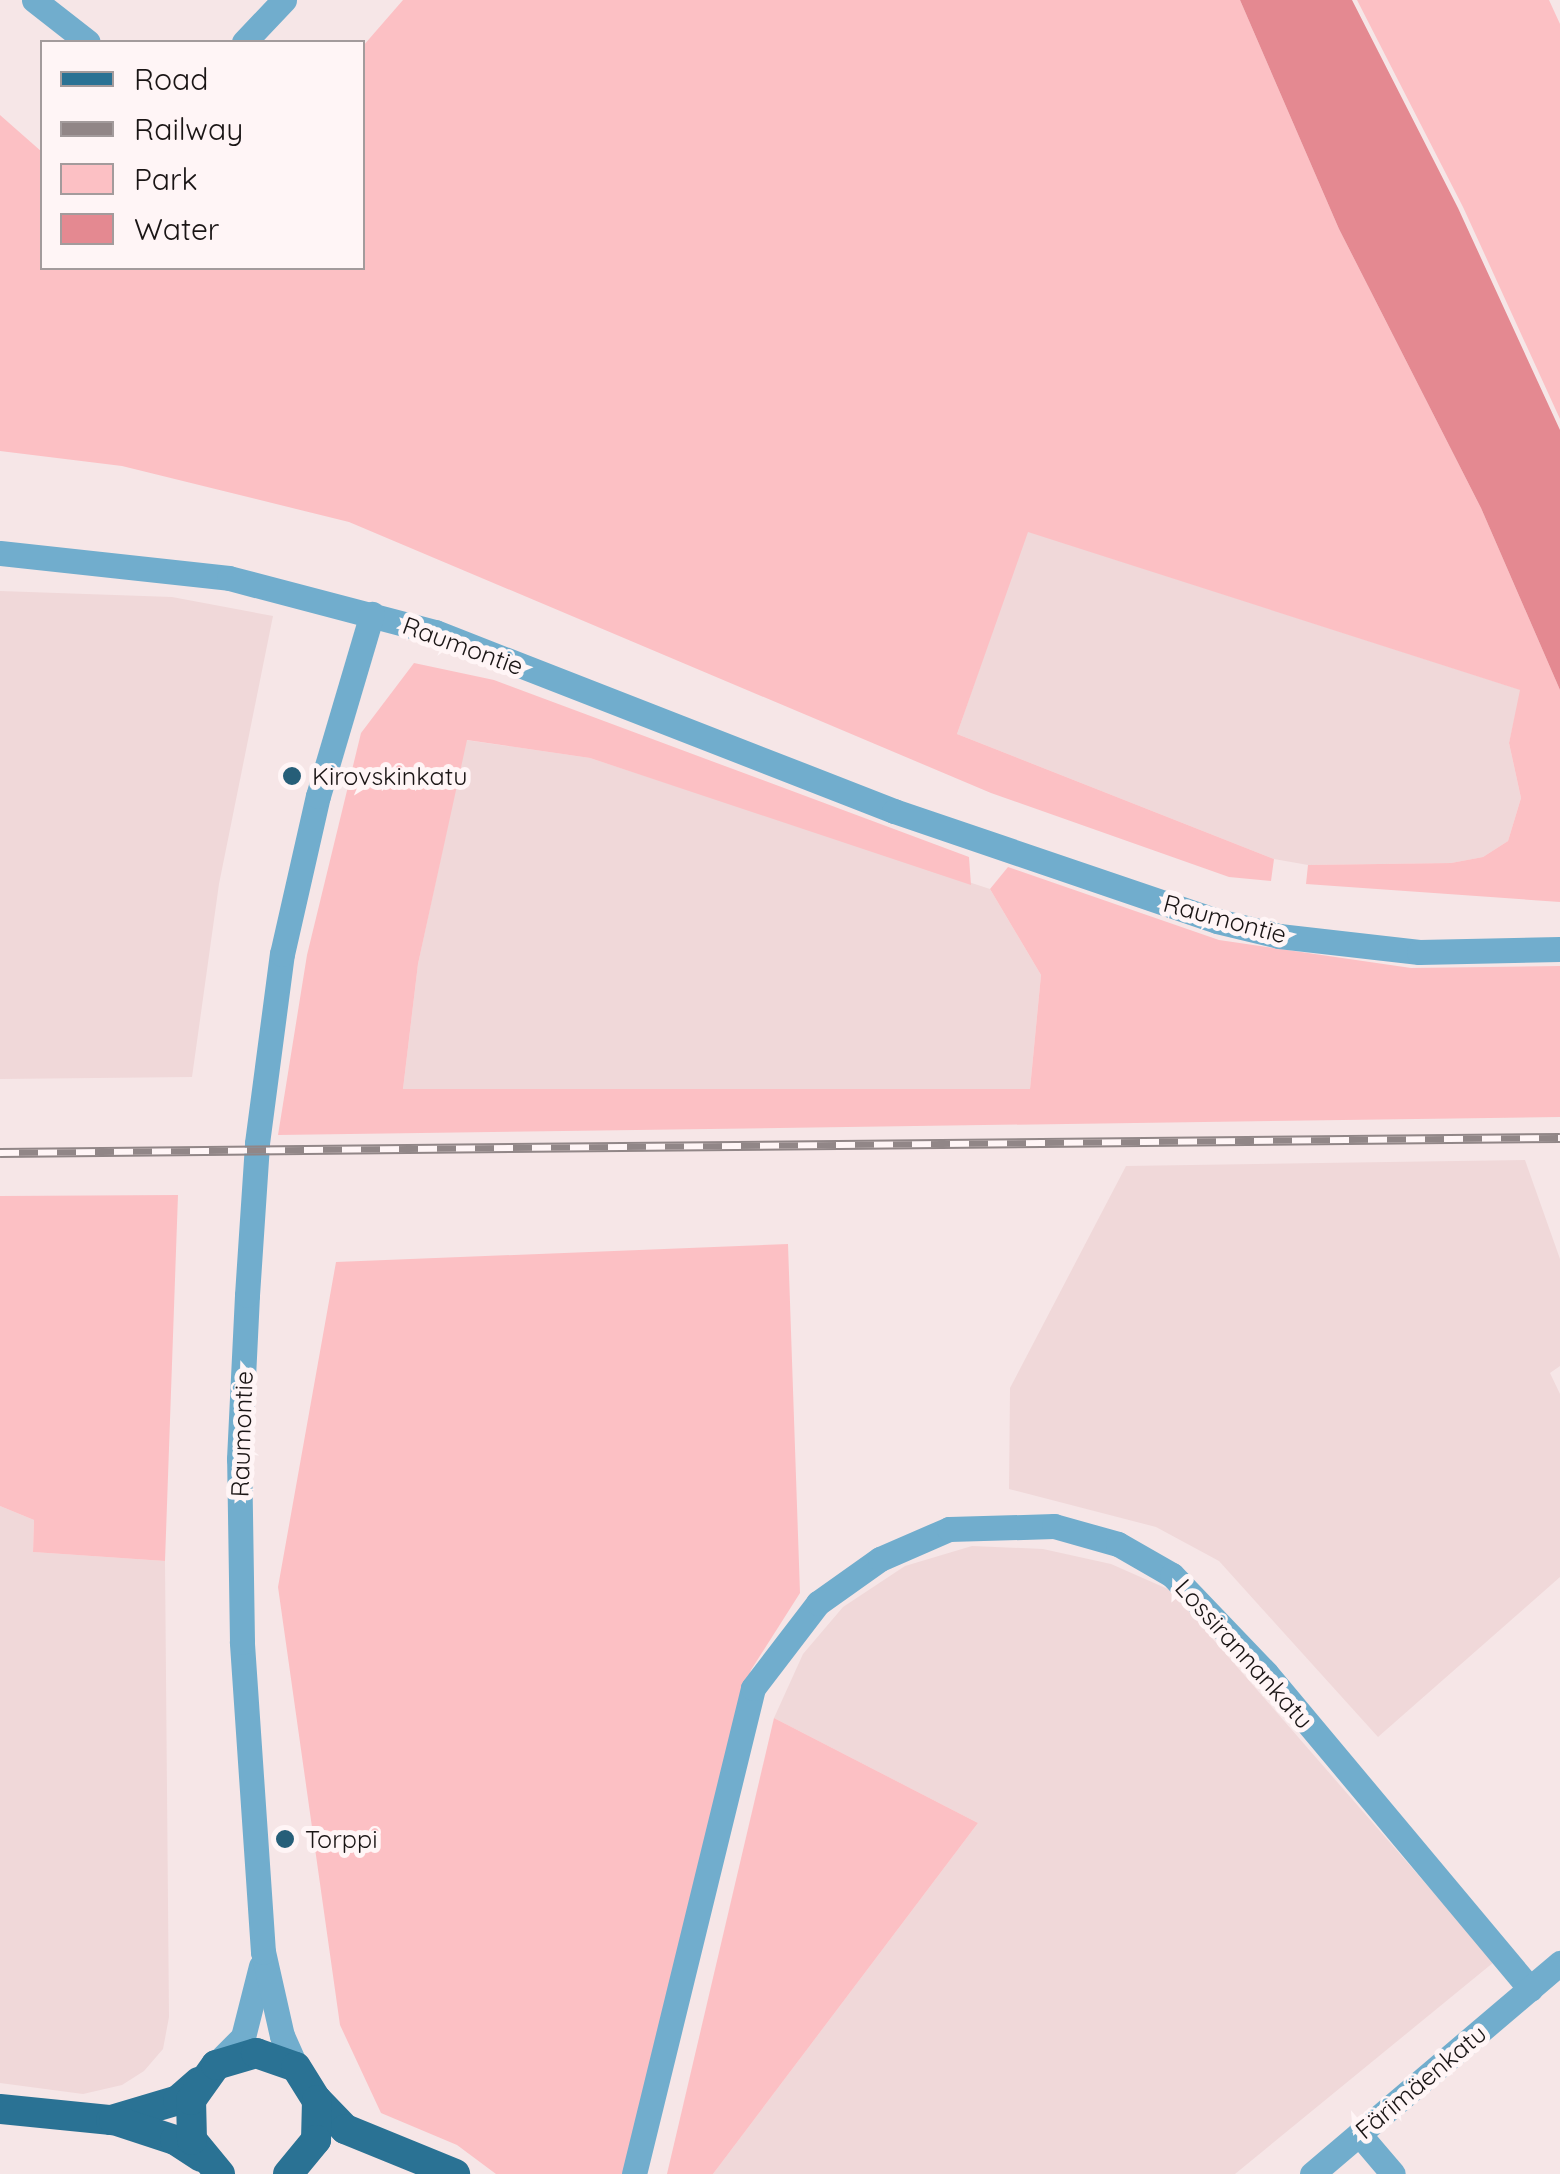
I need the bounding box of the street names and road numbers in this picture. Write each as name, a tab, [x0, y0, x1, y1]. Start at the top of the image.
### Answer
street label: Raumontie	[399, 610, 527, 682]
street label: Raumontie	[1160, 888, 1290, 950]
street label: Raumontie	[225, 1370, 259, 1498]
street label: Lossirannankatu	[1169, 1573, 1319, 1735]
street label: Färimäenkatu	[1350, 2019, 1492, 2145]

